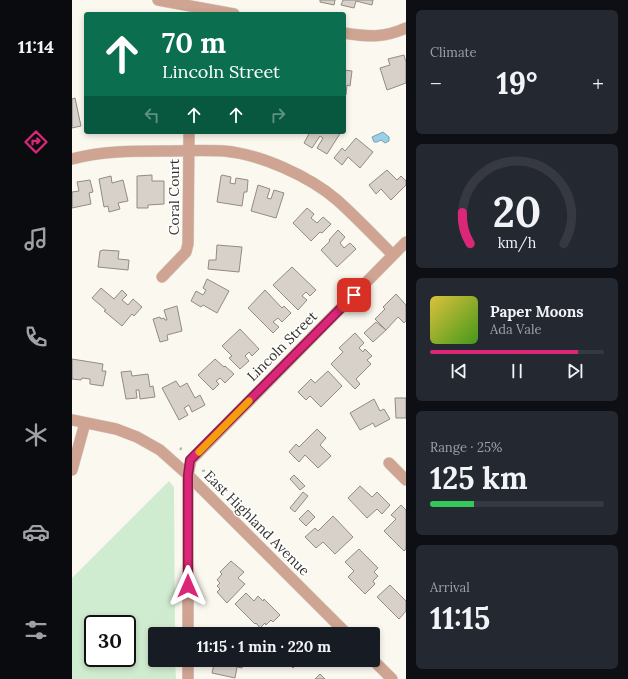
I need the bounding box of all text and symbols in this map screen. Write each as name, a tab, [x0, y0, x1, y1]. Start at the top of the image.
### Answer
text: 70 m	[162, 25, 226, 61]
icon: ahead	[96, 28, 148, 80]
text: 11:14	[18, 35, 54, 58]
text: Climate	[430, 44, 477, 61]
text: Lincoln Street	[162, 60, 280, 83]
text: 19°	[497, 64, 537, 102]
text: −	[430, 69, 442, 97]
text: +	[592, 69, 604, 97]
icon: left	[141, 104, 163, 126]
icon: ahead	[183, 104, 205, 126]
icon: ahead	[225, 104, 247, 126]
icon: right	[267, 104, 289, 126]
icon: directions	[22, 128, 50, 156]
street label: Coral Court	[165, 158, 183, 235]
text: 20	[493, 184, 541, 237]
icon: music	[22, 225, 50, 253]
text: km/h	[498, 233, 537, 252]
pin	[337, 278, 371, 312]
icon: arrive	[343, 284, 365, 306]
text: Paper Moons	[490, 302, 584, 321]
street label: Lincoln Street	[243, 307, 321, 385]
text: Ada Vale	[490, 321, 542, 338]
icon: phone	[22, 323, 50, 351]
icon: previous	[448, 360, 470, 382]
icon: pause	[506, 360, 528, 382]
icon: next	[564, 360, 586, 382]
icon: climate	[22, 421, 50, 449]
text: Range · 25%	[430, 439, 502, 456]
text: 125 km	[430, 459, 528, 497]
street label: East Highland Avenue	[200, 466, 314, 580]
icon: car	[22, 518, 50, 546]
position arrow	[167, 565, 209, 607]
text: Arrival	[430, 579, 470, 596]
text: 11:15	[430, 599, 490, 637]
speed limit sign: 30	[84, 615, 136, 667]
icon: filters	[22, 616, 50, 644]
text: 11:15 · 1 min · 220 m	[197, 637, 331, 656]

